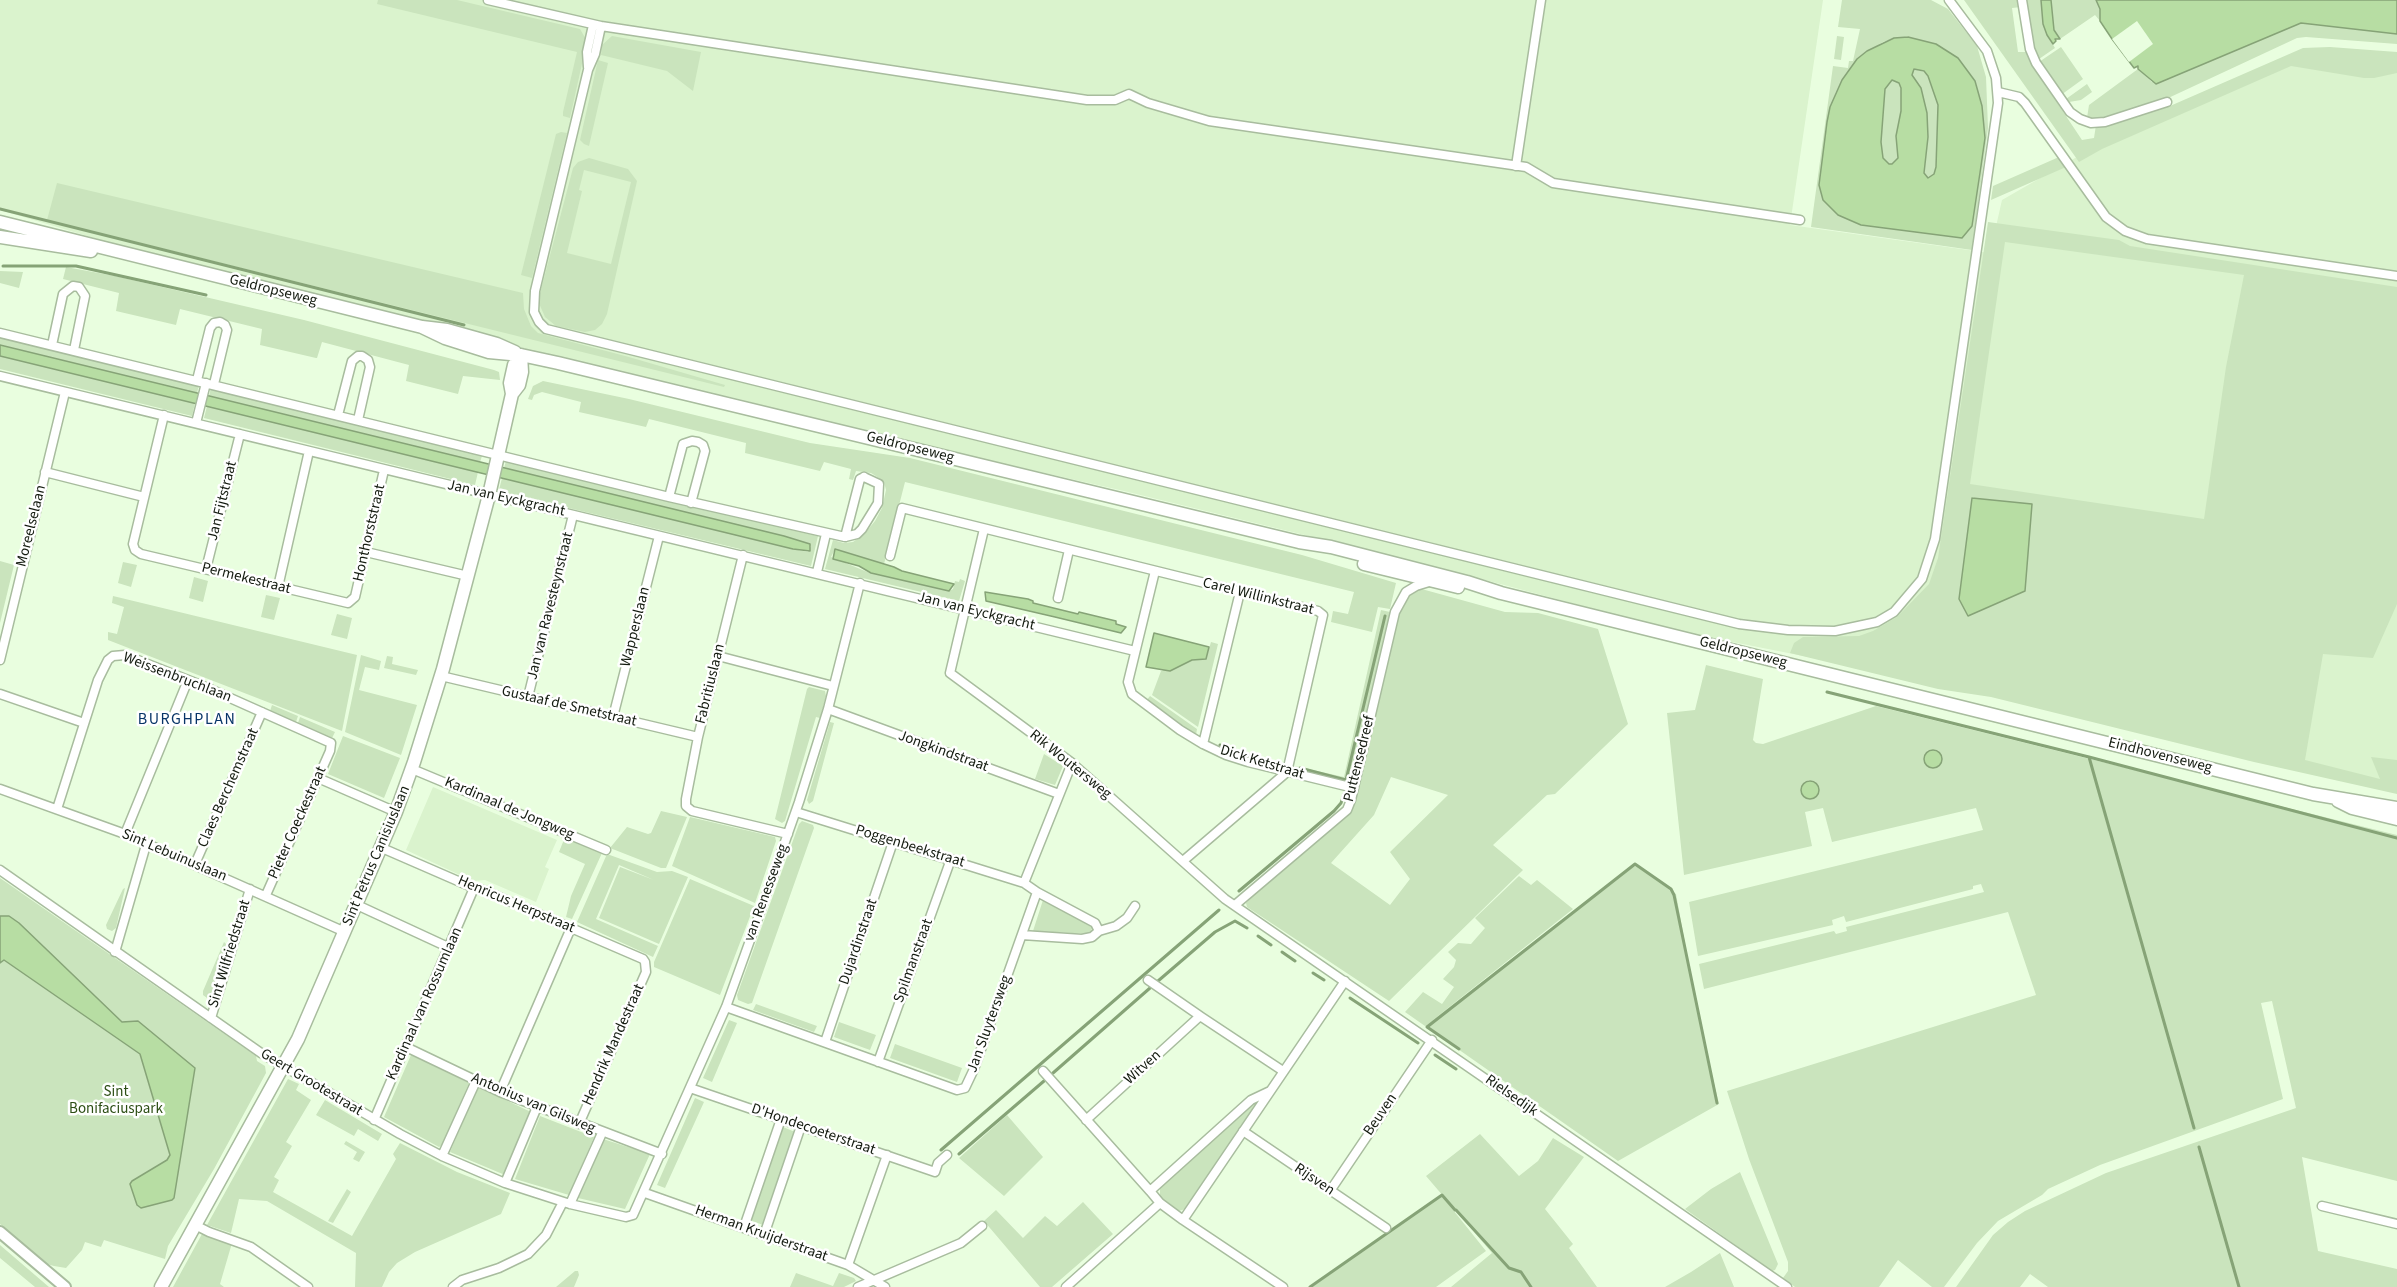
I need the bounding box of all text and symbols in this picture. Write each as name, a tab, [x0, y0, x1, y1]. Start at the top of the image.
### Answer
street label: Geldropseweg	[227, 271, 319, 311]
street label: Geldropseweg	[864, 428, 956, 468]
street label: Jan Fijtstraat	[204, 459, 242, 543]
street label: Jan van Eyckgracht	[445, 477, 567, 521]
street label: Moreelselaan	[13, 483, 51, 569]
street label: Honthorststraat	[350, 483, 390, 583]
street label: Jan van Ravesteynstraat	[524, 530, 578, 682]
street label: Permekestraat	[200, 559, 292, 599]
street label: Carel Willinkstraat	[1201, 575, 1315, 619]
street label: Wapperslaan	[617, 585, 655, 669]
street label: Jan van Eyckgracht	[915, 589, 1037, 635]
street label: Geldropseweg	[1697, 633, 1789, 673]
street label: Fabritiuslaan	[692, 642, 730, 726]
street label: Weissenbruchlaan	[120, 649, 234, 707]
street label: Gustaaf de Smetstraat	[500, 683, 638, 731]
district label: BURGHPLAN	[138, 710, 236, 730]
street label: Puttensedreef	[1341, 714, 1379, 804]
street label: Claes Berchemstraat	[195, 726, 263, 850]
street label: Jongkindstraat	[895, 727, 991, 777]
street label: Rik Woutersweg	[1025, 727, 1115, 803]
street label: Eindhovenseweg	[2106, 734, 2214, 778]
street label: Dick Ketstraat	[1218, 742, 1306, 784]
street label: Pieter Coeckestraat	[265, 764, 331, 882]
street label: Kardinaal de Jongweg	[442, 774, 576, 844]
street label: Sint Petrus Canisiuslaan	[339, 783, 415, 929]
street label: Poggenbeekstraat	[853, 822, 967, 872]
street label: Sint Lebuinuslaan	[119, 826, 229, 886]
street label: van Renesseweg	[741, 842, 793, 944]
street label: Henricus Herpstraat	[455, 872, 577, 938]
street label: Dujardinstraat	[836, 897, 882, 987]
street label: Sint Wilfriedstraat	[205, 898, 255, 1010]
street label: Spilmanstraat	[891, 917, 937, 1005]
street label: Kardinaal van Rossumlaan	[383, 925, 467, 1083]
street label: Jan Sluytersweg	[964, 973, 1016, 1075]
street label: Hendrik Mandestraat	[579, 981, 649, 1109]
street label: Geert Grootestraat	[257, 1045, 365, 1121]
street label: Witven	[1121, 1047, 1165, 1089]
street label: Antonius van Gilsweg	[468, 1070, 598, 1138]
street label: Rielsedijk	[1481, 1071, 1541, 1121]
park label: Sint Bonifaciuspark	[69, 1084, 163, 1119]
street label: Beuven	[1360, 1090, 1402, 1140]
street label: D'Hondecoeterstraat	[749, 1100, 877, 1160]
street label: Rijsven	[1290, 1160, 1338, 1200]
street label: Herman Kruijderstraat	[692, 1202, 830, 1266]

